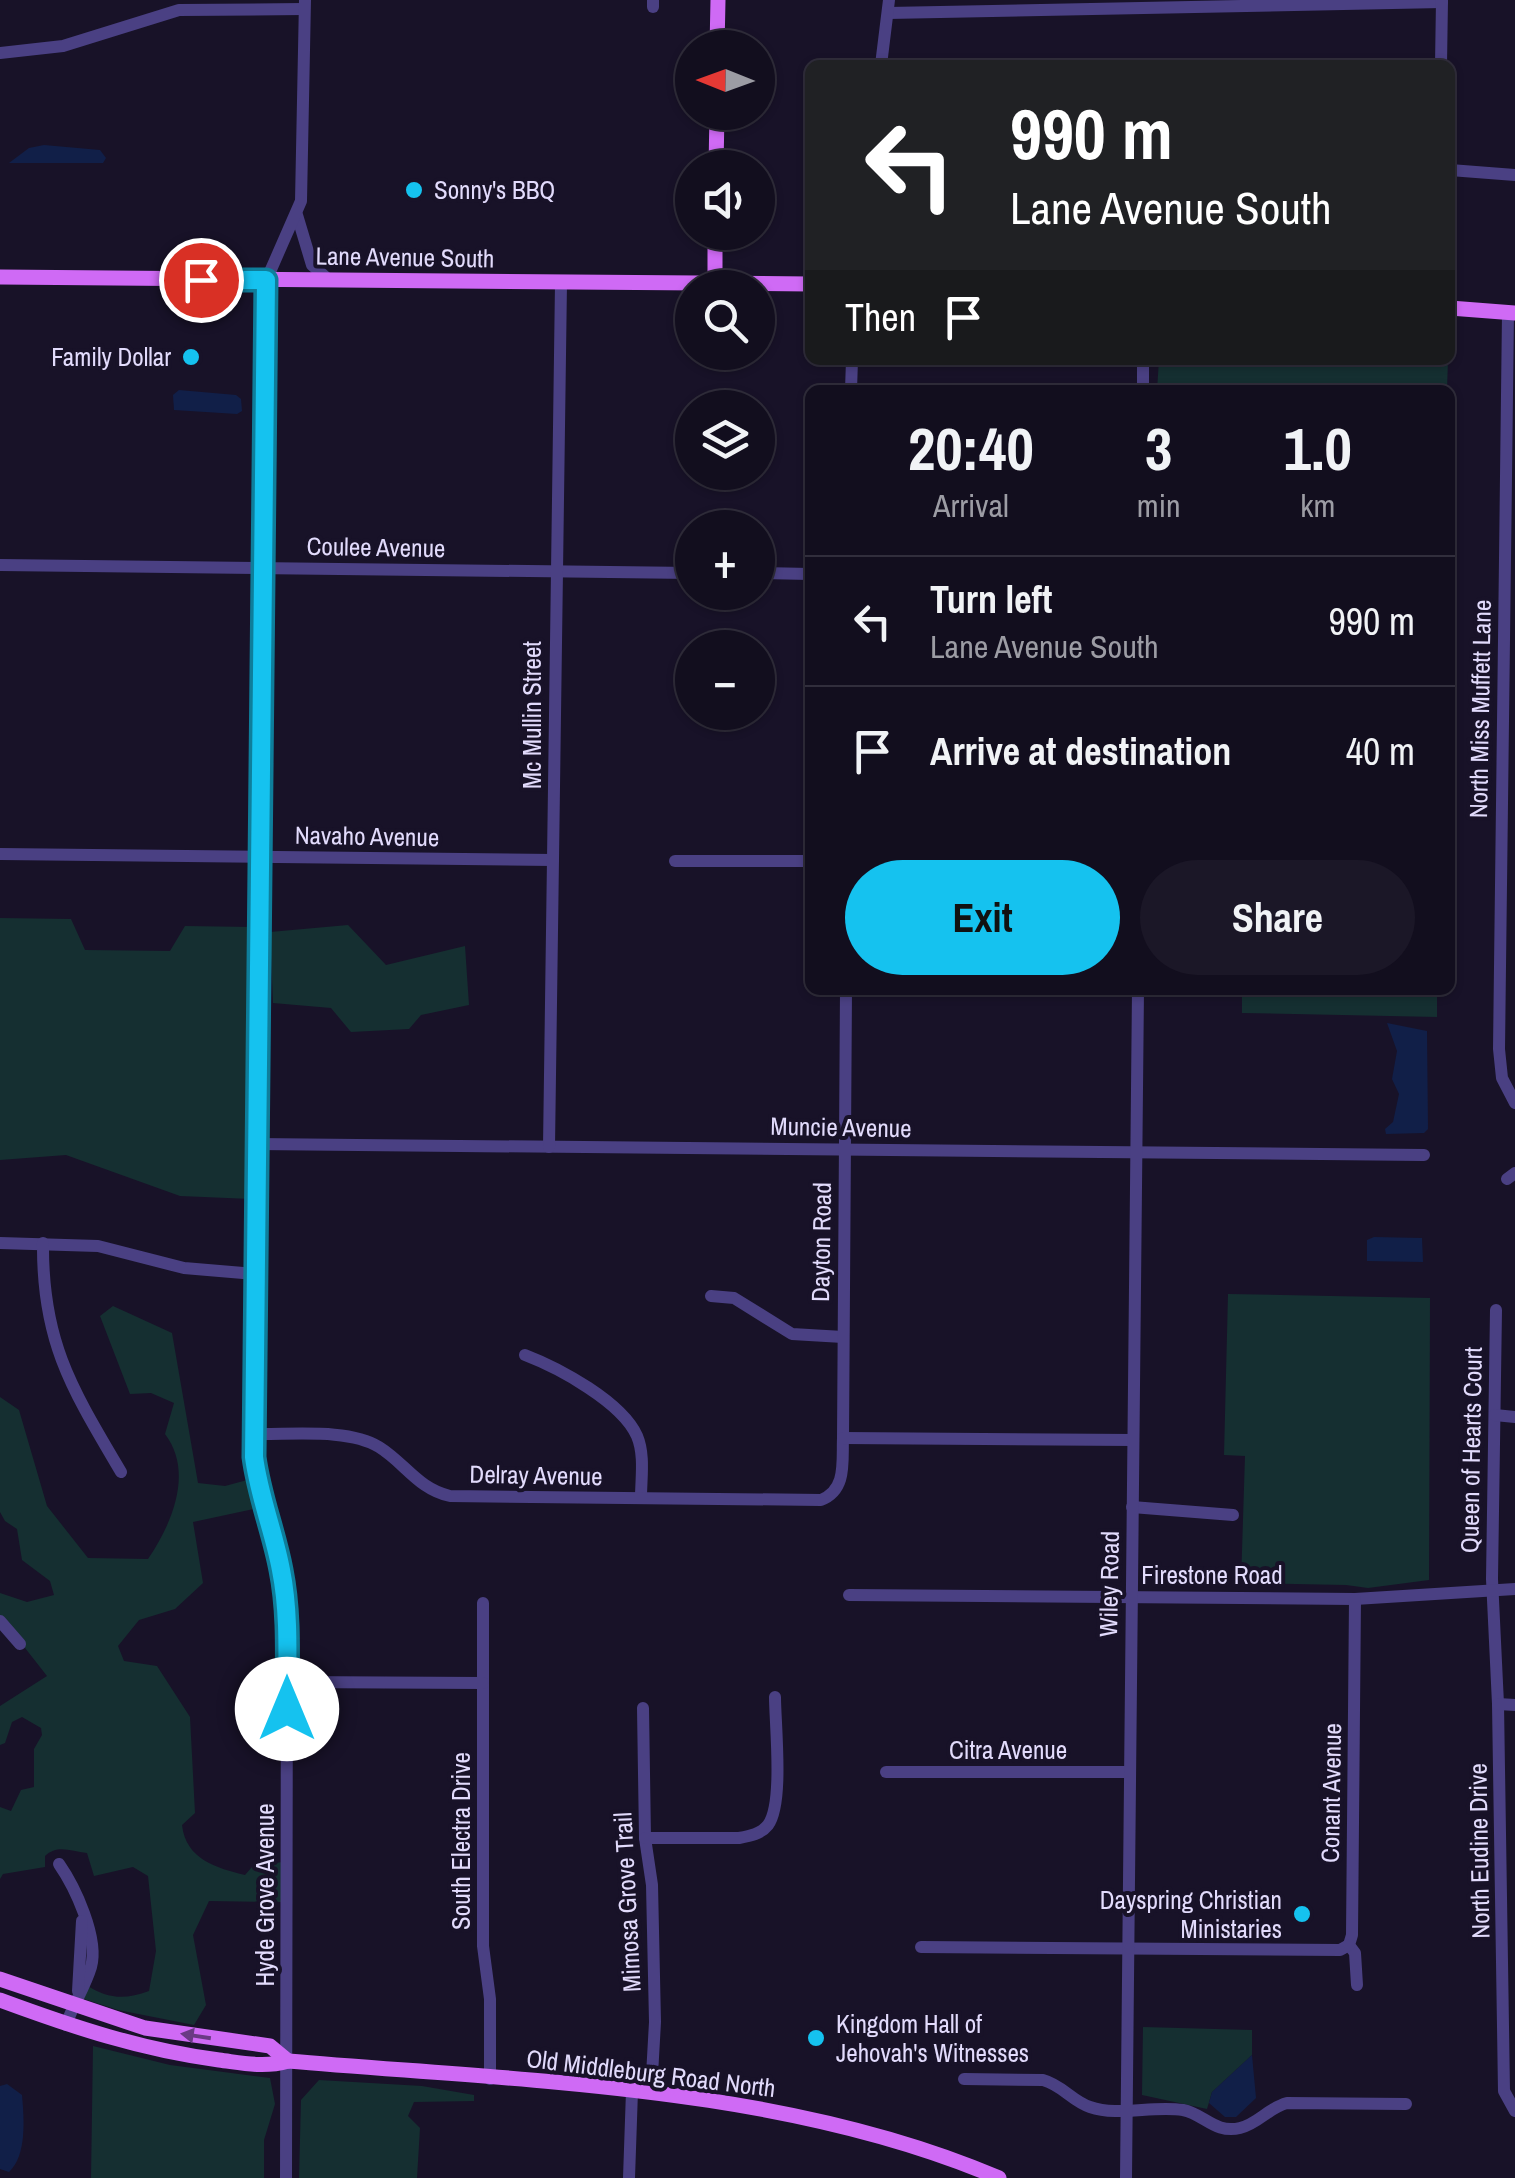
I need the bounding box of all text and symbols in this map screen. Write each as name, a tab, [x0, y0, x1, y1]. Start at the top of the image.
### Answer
north arrow	[675, 30, 775, 130]
map controls	[675, 30, 775, 730]
text: 990 m	[1010, 87, 1173, 181]
icon: left	[845, 100, 975, 230]
button: sound	[675, 150, 775, 250]
place label: Sonny's BBQ	[434, 173, 555, 207]
text: Lane Avenue South	[1010, 177, 1332, 238]
marker: Sonny's BBQ	[403, 179, 425, 201]
pin	[159, 238, 244, 323]
street label: Lane Avenue South	[315, 238, 495, 276]
icon: arrive	[174, 253, 229, 308]
button: search	[675, 270, 775, 370]
icon: arrive	[936, 290, 991, 345]
text: Then	[845, 292, 916, 343]
place label: Family Dollar	[51, 340, 171, 374]
marker: Family Dollar	[180, 346, 202, 368]
button: layers	[675, 390, 775, 490]
text: 20:40	[908, 408, 1034, 489]
text: 3	[1145, 408, 1172, 489]
text: 1.0	[1284, 408, 1352, 489]
text: Arrival	[933, 484, 1009, 527]
text: min	[1137, 484, 1181, 527]
text: km	[1300, 484, 1335, 527]
button: +	[675, 510, 775, 610]
street label: Coulee Avenue	[306, 529, 446, 565]
text: Turn left	[930, 574, 1052, 625]
icon: left	[845, 594, 900, 649]
text: 990 m	[1328, 596, 1415, 647]
street label: North Miss Muffett Lane	[1461, 600, 1499, 818]
text: Lane Avenue South	[930, 625, 1159, 668]
button: −	[675, 630, 775, 730]
street label: Mc Mullin Street	[515, 641, 549, 789]
icon: arrive	[845, 724, 900, 779]
text: Arrive at destination	[930, 726, 1231, 777]
text: 40 m	[1346, 726, 1415, 777]
street label: Navaho Avenue	[295, 818, 439, 854]
button: Exit	[845, 860, 1120, 975]
button: Share	[1140, 860, 1415, 975]
street label: Muncie Avenue	[770, 1109, 912, 1145]
street label: Dayton Road	[803, 1182, 839, 1302]
street label: Queen of Hearts Court	[1452, 1346, 1490, 1553]
street label: Delray Avenue	[469, 1457, 603, 1493]
street label: Wiley Road	[1091, 1531, 1127, 1637]
street label: Firestone Road	[1141, 1558, 1283, 1592]
position arrow	[235, 1657, 339, 1761]
street label: Conant Avenue	[1313, 1723, 1349, 1863]
street label: Citra Avenue	[949, 1733, 1067, 1767]
street label: South Electra Drive	[444, 1752, 478, 1930]
street label: North Eudine Drive	[1460, 1763, 1498, 1939]
street label: Hyde Grove Avenue	[248, 1803, 282, 1987]
street label: Mimosa Grove Trail	[605, 1811, 649, 1993]
place label: Dayspring Christian Ministaries	[1100, 1883, 1282, 1946]
marker: Dayspring Christian Ministaries	[1291, 1903, 1313, 1925]
place label: Kingdom Hall of Jehovah's Witnesses	[836, 2007, 1029, 2070]
marker: Kingdom Hall of Jehovah's Witnesses	[805, 2027, 827, 2049]
one-way arrow	[180, 2028, 211, 2044]
street label: Old Middleburg Road North	[525, 2041, 777, 2105]

